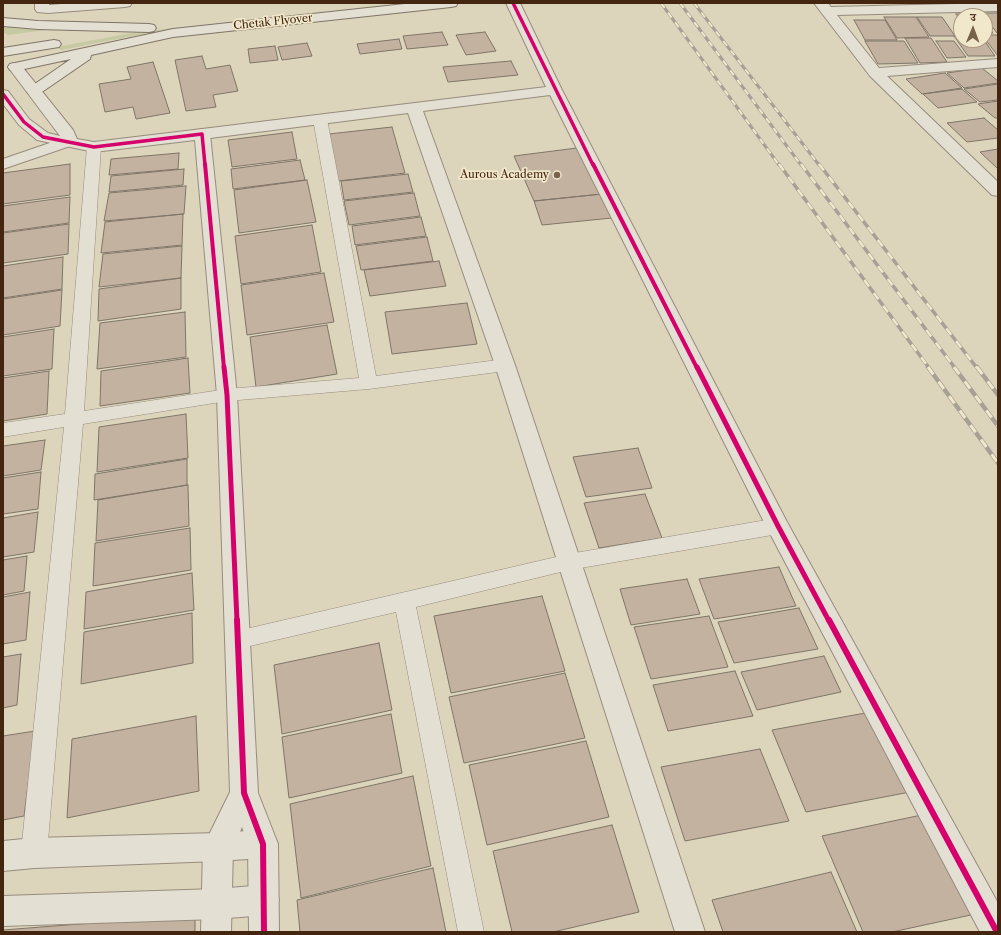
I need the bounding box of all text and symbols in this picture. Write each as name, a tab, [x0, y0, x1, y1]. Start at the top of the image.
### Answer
north arrow	[953, 8, 993, 48]
text: उ	[970, 10, 976, 24]
street label: Chetak Flyover	[233, 11, 313, 33]
place label: Aurous Academy	[460, 168, 549, 182]
marker: Aurous Academy	[552, 170, 562, 180]

